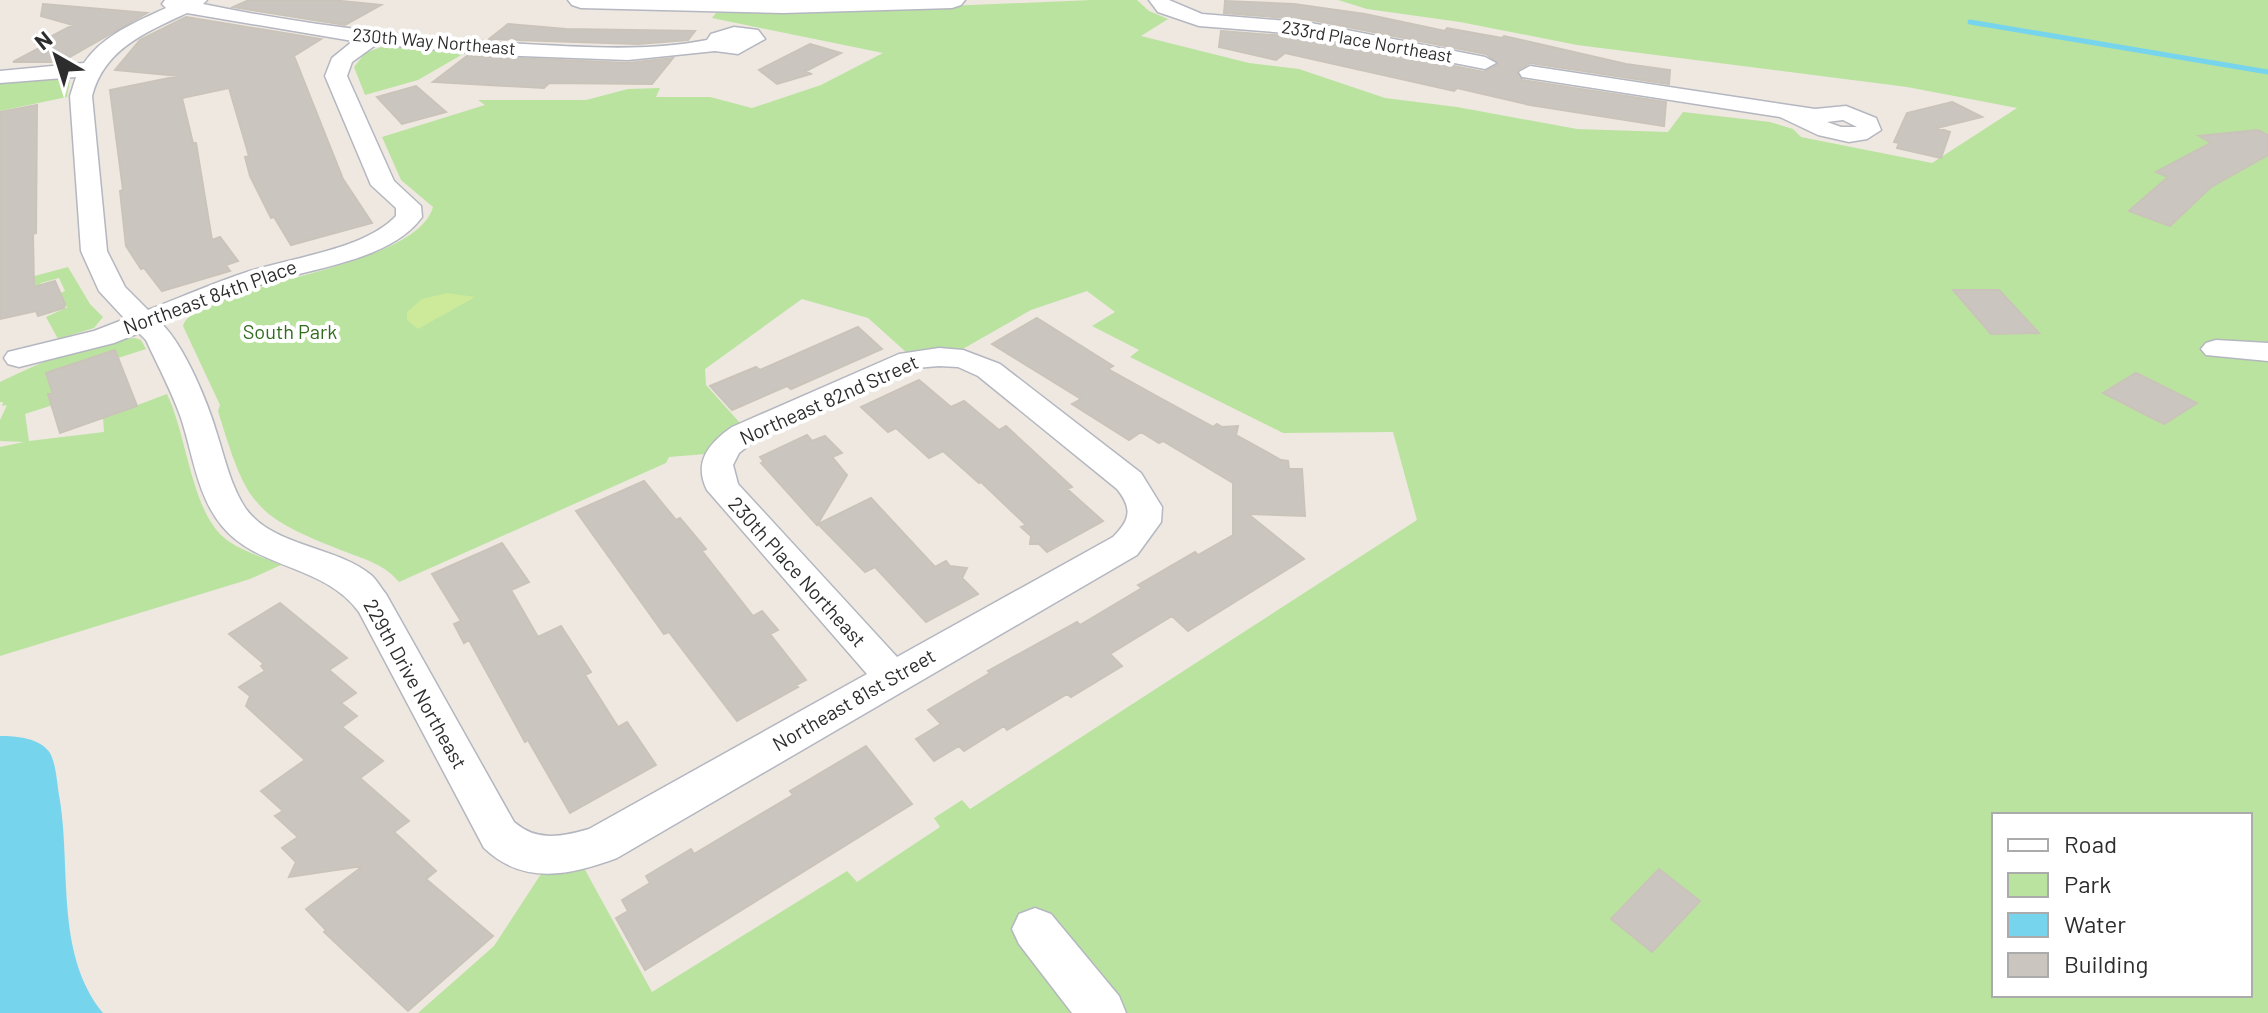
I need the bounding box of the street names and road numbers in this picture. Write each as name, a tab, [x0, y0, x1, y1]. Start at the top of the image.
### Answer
street label: 233rd Place Northeast	[1280, 15, 1454, 67]
street label: 230th Way Northeast	[352, 23, 517, 59]
street label: Northeast 84th Place	[120, 254, 300, 339]
street label: Northeast 82nd Street	[736, 349, 922, 449]
street label: 230th Place Northeast	[724, 491, 871, 651]
street label: 229th Drive Northeast	[359, 595, 472, 772]
street label: Northeast 81st Street	[768, 643, 939, 756]

